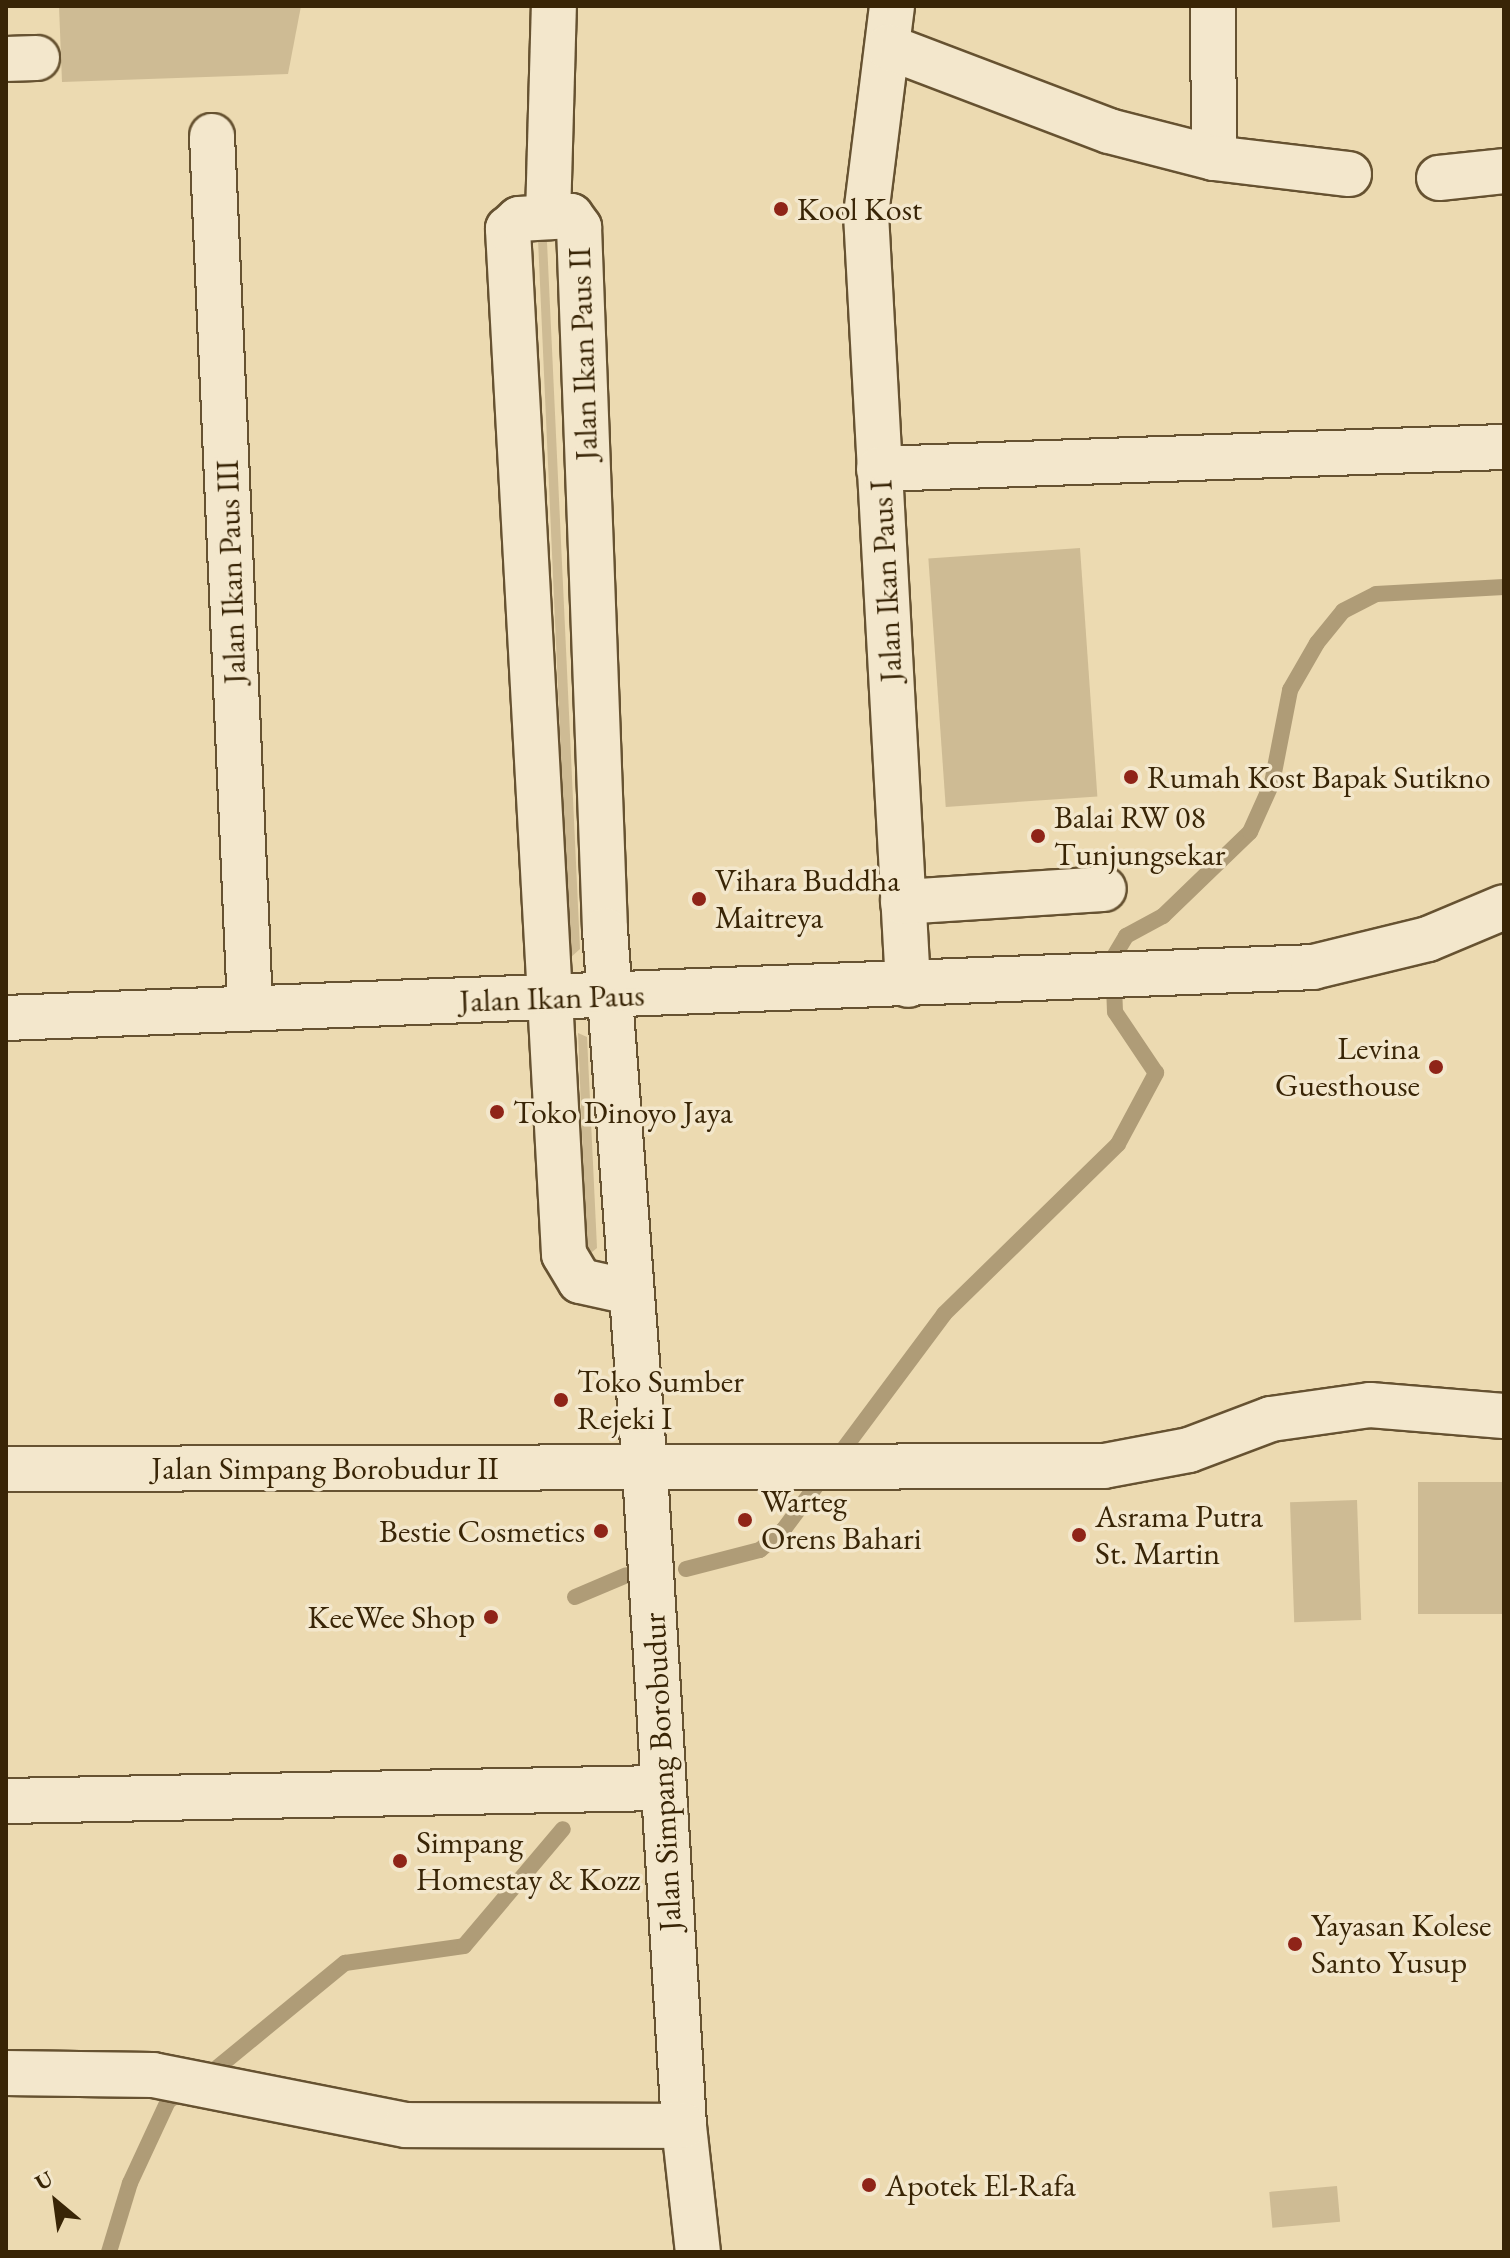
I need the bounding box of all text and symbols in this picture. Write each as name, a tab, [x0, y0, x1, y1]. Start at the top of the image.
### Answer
place label: Kool Kost	[797, 190, 922, 228]
marker: Kool Kost	[772, 200, 790, 218]
street label: Jalan Ikan Paus II	[560, 247, 606, 461]
street label: Jalan Ikan Paus III	[208, 459, 254, 685]
street label: Jalan Ikan Paus I	[862, 479, 910, 683]
place label: Rumah Kost Bapak Sutikno	[1147, 758, 1491, 796]
marker: Rumah Kost Bapak Sutikno	[1122, 768, 1140, 786]
place label: Balai RW 08 Tunjungsekar	[1054, 799, 1225, 874]
marker: Balai RW 08 Tunjungsekar	[1029, 827, 1047, 845]
place label: Vihara Buddha Maitreya	[715, 862, 900, 937]
marker: Vihara Buddha Maitreya	[690, 890, 708, 908]
street label: Jalan Ikan Paus	[459, 976, 645, 1020]
place label: Levina Guesthouse	[1275, 1030, 1420, 1105]
marker: Levina Guesthouse	[1427, 1058, 1445, 1076]
place label: Toko Dinoyo Jaya	[513, 1093, 733, 1131]
marker: Toko Dinoyo Jaya	[488, 1103, 506, 1121]
place label: Toko Sumber Rejeki I	[577, 1363, 744, 1438]
marker: Toko Sumber Rejeki I	[552, 1391, 570, 1409]
street label: Jalan Simpang Borobudur II	[151, 1449, 499, 1487]
place label: Warteg Orens Bahari	[761, 1483, 922, 1558]
place label: Asrama Putra St. Martin	[1095, 1498, 1263, 1573]
marker: Warteg Orens Bahari	[736, 1511, 754, 1529]
place label: Bestie Cosmetics	[379, 1512, 585, 1550]
marker: Bestie Cosmetics	[592, 1522, 610, 1540]
marker: Asrama Putra St. Martin	[1070, 1526, 1088, 1544]
place label: KeeWee Shop	[308, 1598, 475, 1636]
marker: KeeWee Shop	[482, 1608, 500, 1626]
street label: Jalan Simpang Borobudur	[634, 1612, 690, 1932]
place label: Simpang Homestay & Kozz	[416, 1824, 640, 1899]
marker: Simpang Homestay & Kozz	[391, 1852, 409, 1870]
place label: Yayasan Kolese Santo Yusup	[1311, 1907, 1492, 1982]
marker: Yayasan Kolese Santo Yusup	[1286, 1935, 1304, 1953]
north arrow	[16, 2162, 96, 2242]
text: U	[30, 2164, 58, 2197]
place label: Apotek El-Rafa	[885, 2166, 1076, 2204]
marker: Apotek El-Rafa	[860, 2176, 878, 2194]

